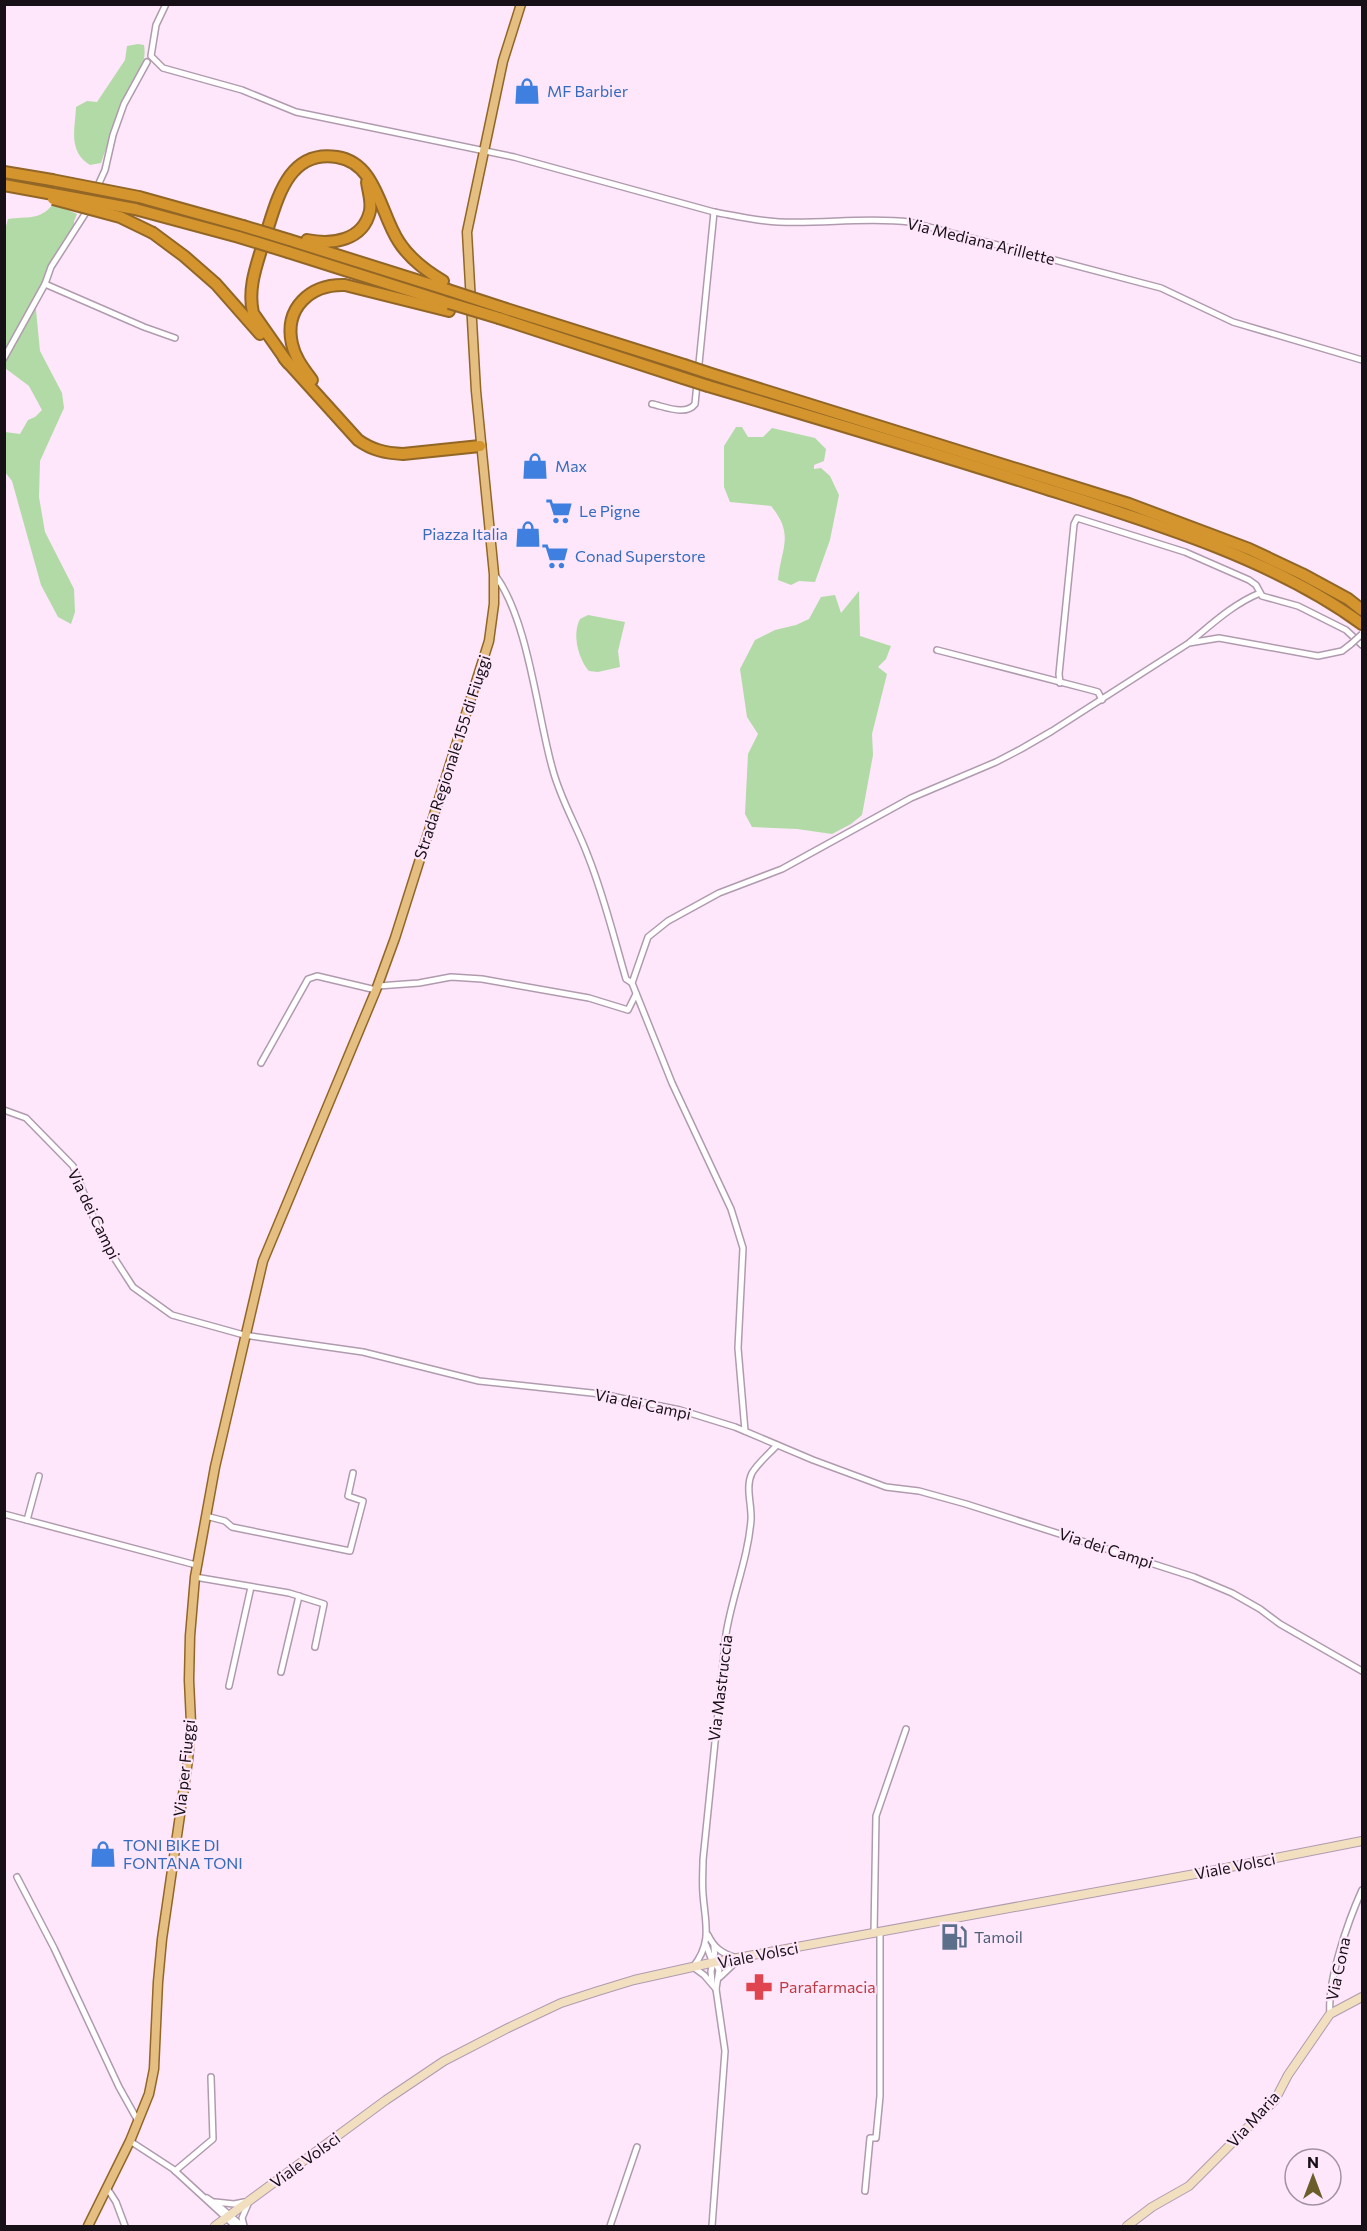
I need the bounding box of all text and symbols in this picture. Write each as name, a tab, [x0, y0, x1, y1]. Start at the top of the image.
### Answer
shop icon: MF Barbier	[512, 76, 542, 106]
place label: MF Barbier	[547, 81, 629, 100]
street label: Via Mediana Arillette	[905, 213, 1057, 268]
shop icon: Max	[520, 451, 550, 481]
place label: Max	[555, 456, 588, 475]
supermarket icon: Le Pigne	[544, 496, 574, 526]
place label: Le Pigne	[579, 501, 640, 520]
shop icon: Piazza Italia	[513, 519, 543, 549]
place label: Piazza Italia	[422, 524, 508, 543]
supermarket icon: Conad Superstore	[540, 541, 570, 571]
place label: Conad Superstore	[575, 546, 706, 565]
street label: Strada Regionale 155 di Fiuggi	[409, 652, 494, 861]
street label: Via dei Campi	[64, 1165, 125, 1262]
street label: Via dei Campi	[593, 1384, 693, 1423]
street label: Via dei Campi	[1056, 1523, 1156, 1572]
street label: Via Mastruccia	[704, 1633, 735, 1742]
street label: Via per Fiuggi	[169, 1718, 198, 1817]
place label: TONI BIKE DI FONTANA TONI	[123, 1835, 243, 1872]
shop icon: TONI BIKE DI FONTANA TONI	[88, 1839, 118, 1869]
street label: Viale Volsci	[1193, 1848, 1277, 1883]
fuel station icon: Tamoil	[939, 1922, 969, 1952]
place label: Tamoil	[974, 1927, 1023, 1946]
street label: Via Cona	[1322, 1935, 1354, 2002]
street label: Viale Volsci	[716, 1937, 800, 1972]
pharmacy icon: Parafarmacia	[744, 1972, 774, 2002]
place label: Parafarmacia	[779, 1977, 876, 1996]
street label: Via Maria	[1223, 2087, 1283, 2151]
street label: Viale Volsci	[266, 2128, 343, 2191]
north arrow	[1283, 2147, 1343, 2207]
text: N	[1307, 2152, 1319, 2171]

